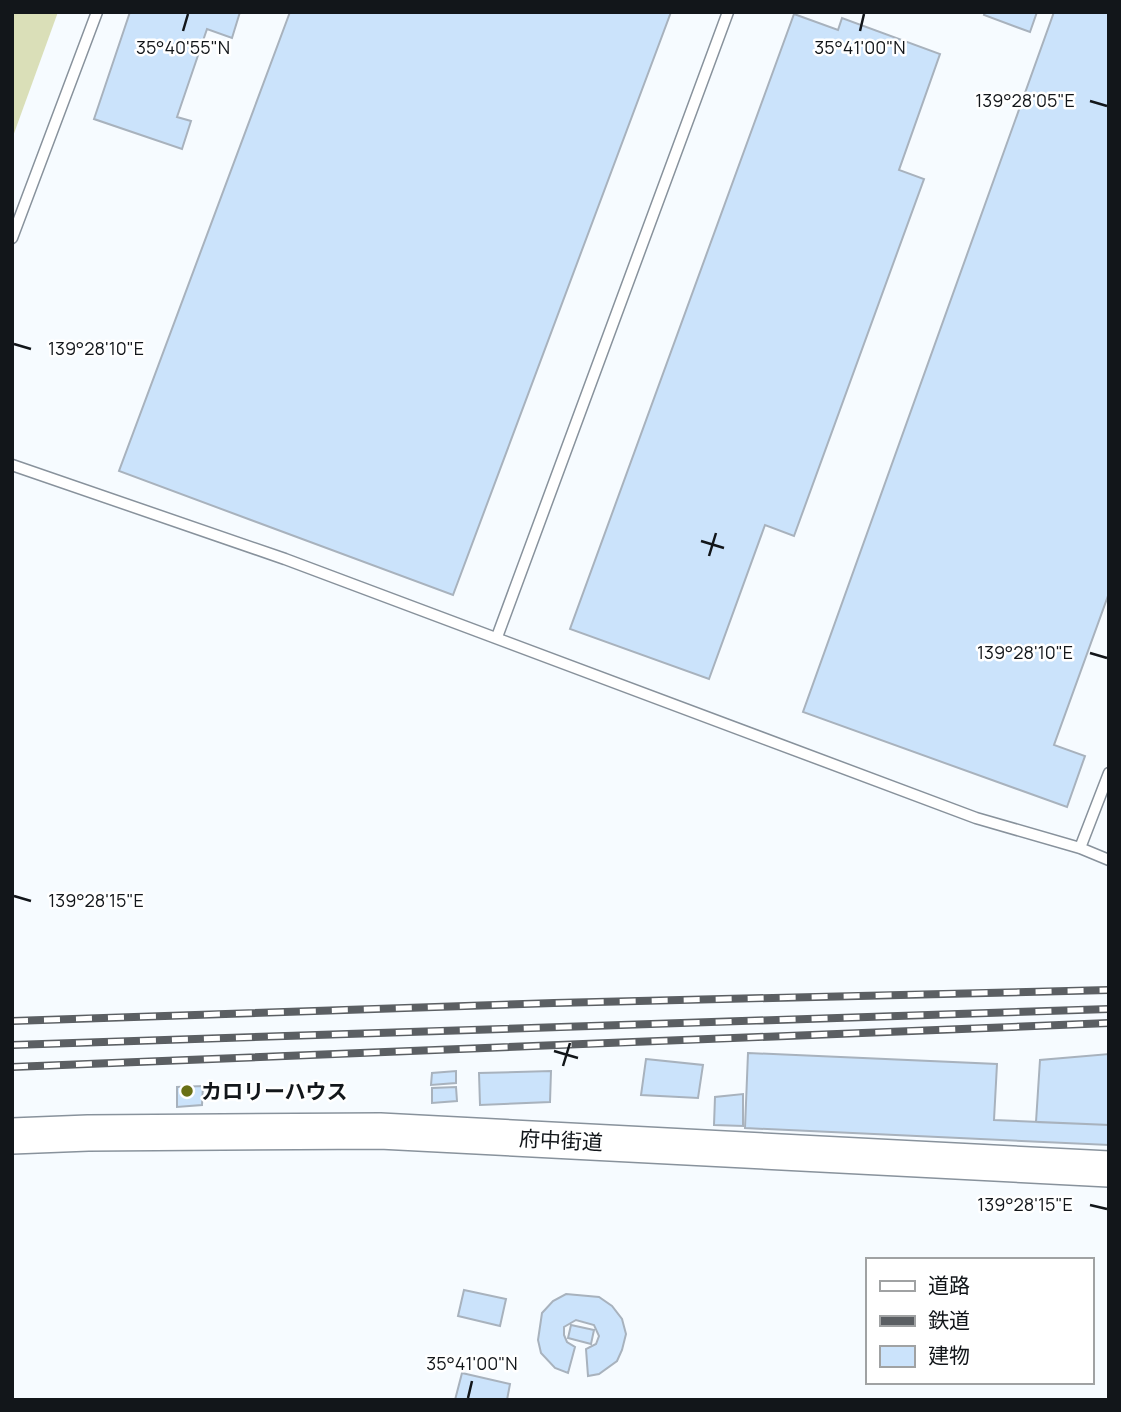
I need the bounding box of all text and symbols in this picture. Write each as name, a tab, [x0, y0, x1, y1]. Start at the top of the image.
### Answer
text: 35°40'55"N	[136, 35, 230, 59]
text: 35°41'00"N	[814, 35, 906, 59]
text: 139°28'05"E	[975, 88, 1075, 112]
text: 139°28'10"E	[48, 336, 144, 360]
text: 139°28'10"E	[977, 640, 1073, 664]
text: 139°28'15"E	[48, 888, 144, 912]
place label: カロリーハウス	[201, 1077, 348, 1105]
marker: カロリーハウス	[179, 1083, 195, 1099]
street label: 府中街道	[518, 1124, 604, 1156]
text: 139°28'15"E	[977, 1192, 1073, 1216]
legend	[866, 1258, 1093, 1384]
text: 道路	[928, 1271, 970, 1299]
text: 鉄道	[928, 1306, 970, 1334]
text: 建物	[928, 1341, 970, 1369]
text: 35°41'00"N	[426, 1351, 518, 1375]

